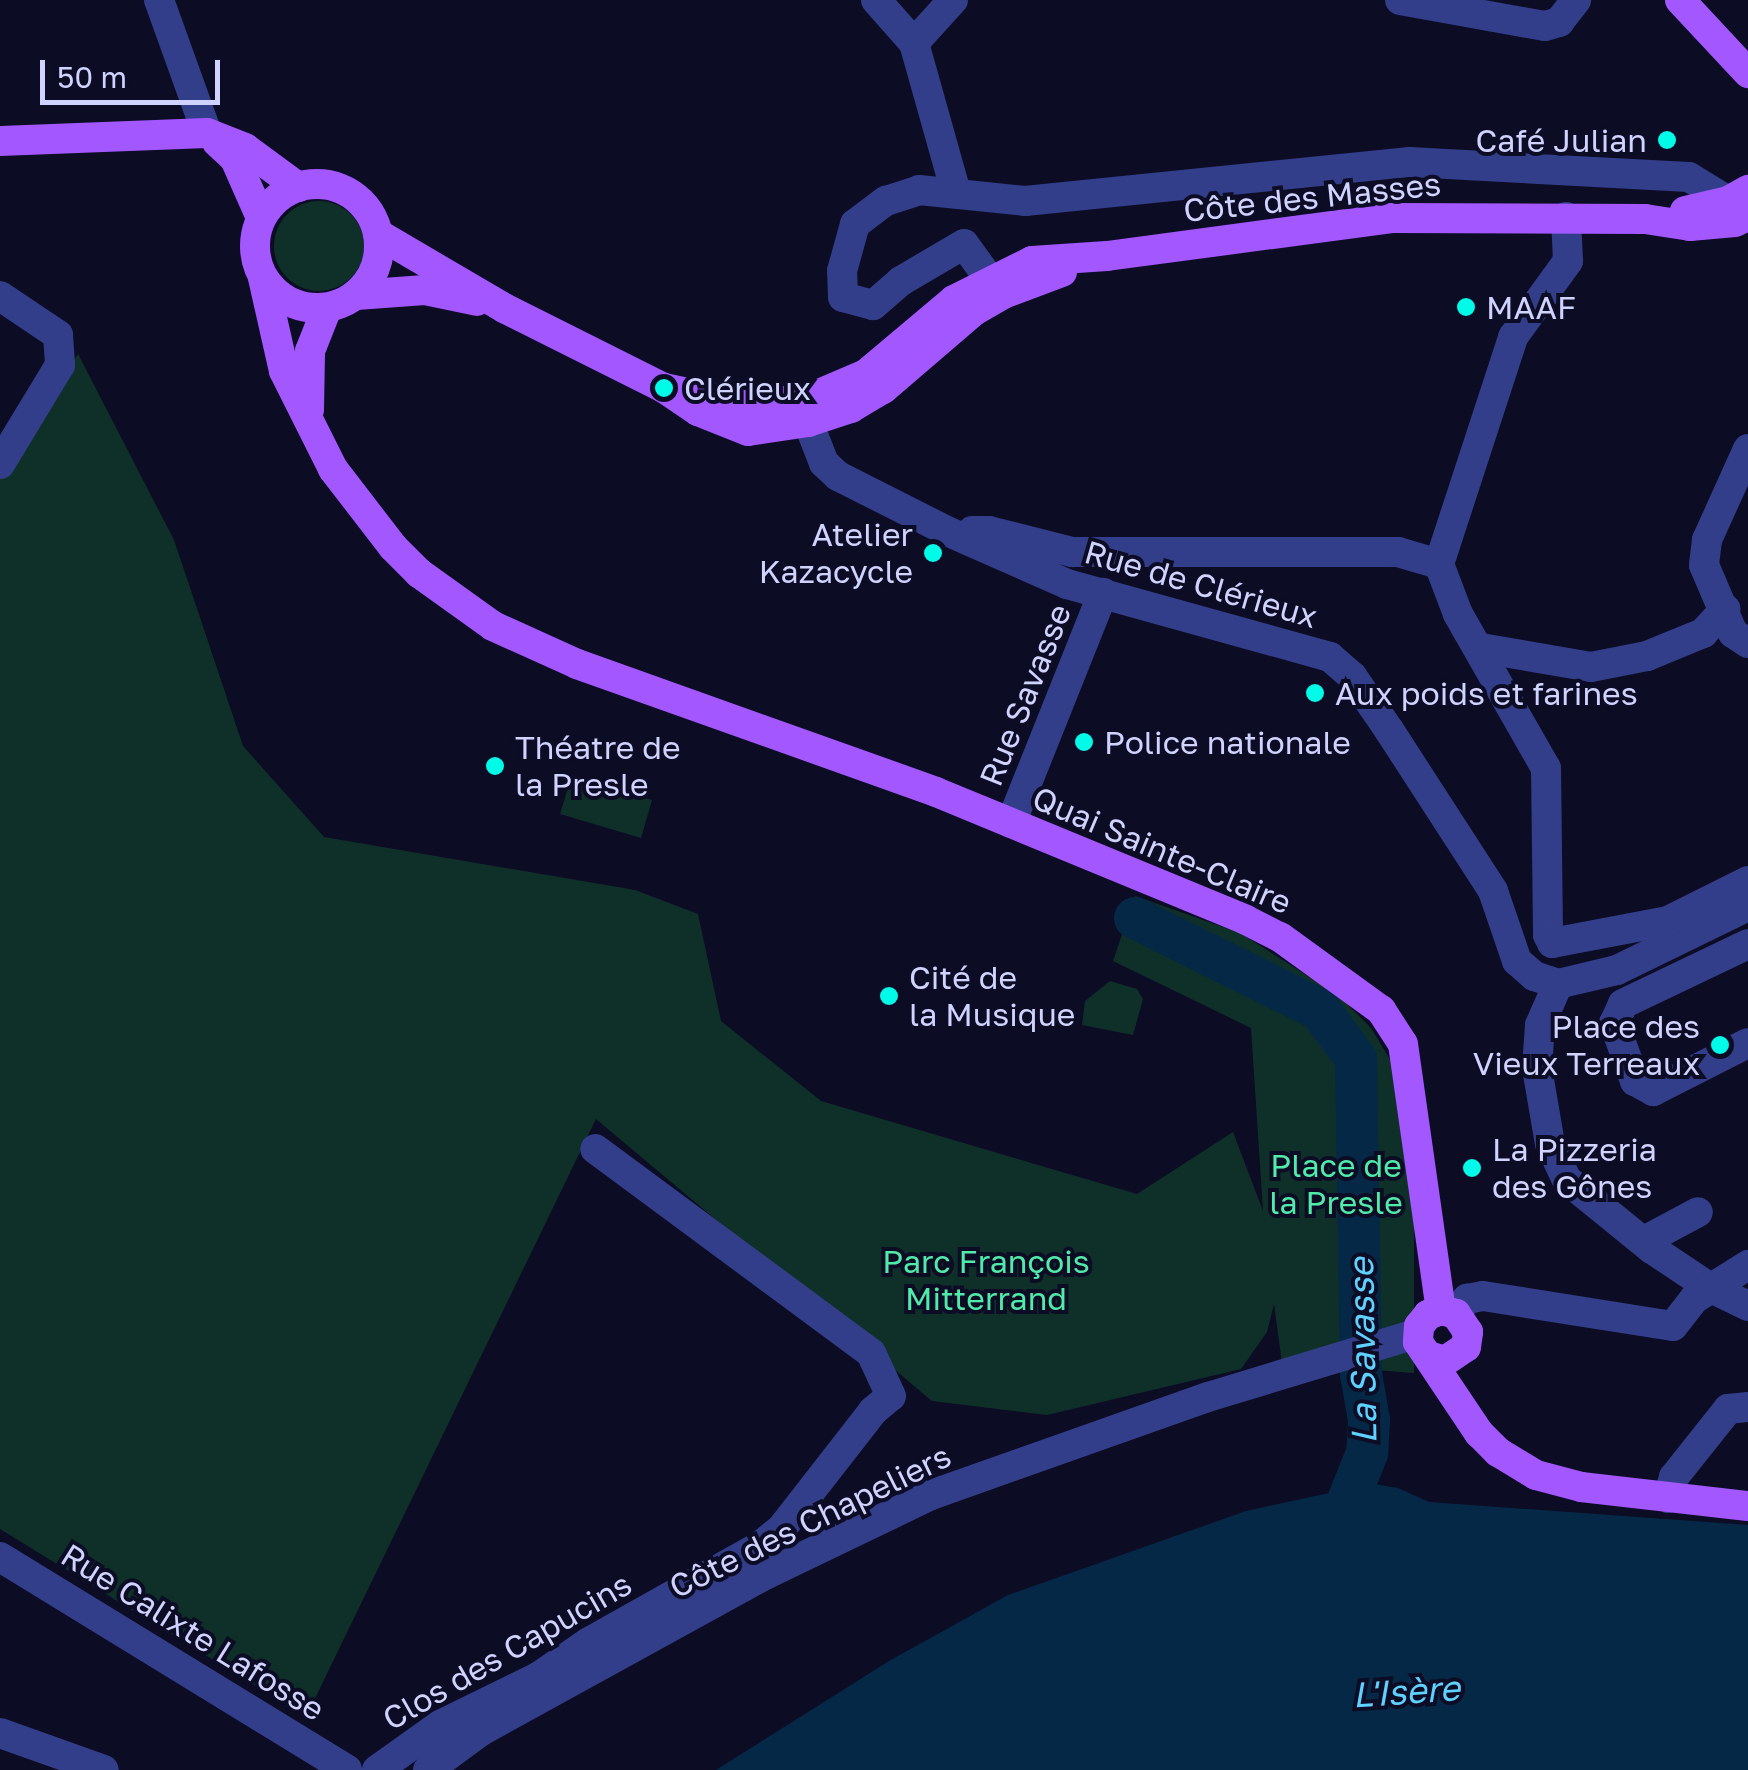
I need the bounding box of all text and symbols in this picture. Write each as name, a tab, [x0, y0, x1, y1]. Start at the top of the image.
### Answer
scale bar	[45, 40, 225, 102]
text: 50 m	[57, 59, 127, 95]
place label: Café Julian	[1476, 121, 1647, 159]
marker: Café Julian	[1656, 129, 1678, 151]
street label: Côte des Masses	[1181, 164, 1443, 230]
place label: MAAF	[1486, 288, 1576, 326]
marker: MAAF	[1455, 296, 1477, 318]
place label: Clérieux	[684, 369, 811, 407]
marker: Clérieux	[653, 377, 675, 399]
place label: Atelier Kazacycle	[759, 516, 913, 591]
street label: Rue de Clérieux	[1080, 532, 1322, 636]
marker: Atelier Kazacycle	[922, 542, 944, 564]
street label: Rue Savasse	[971, 599, 1079, 791]
place label: Aux poids et farines	[1335, 674, 1638, 712]
marker: Aux poids et farines	[1304, 682, 1326, 704]
place label: Police nationale	[1104, 723, 1351, 761]
place label: Théatre de la Presle	[515, 729, 681, 804]
marker: Police nationale	[1073, 731, 1095, 753]
marker: Théatre de la Presle	[484, 755, 506, 777]
street label: Quai Sainte-Claire	[1027, 778, 1297, 922]
place label: Cité de la Musique	[909, 959, 1075, 1034]
marker: Cité de la Musique	[878, 985, 900, 1007]
place label: Place des Vieux Terreaux	[1473, 1008, 1700, 1083]
marker: Place des Vieux Terreaux	[1709, 1034, 1731, 1056]
place label: La Pizzeria des Gônes	[1492, 1131, 1657, 1206]
park label: Place de la Presle	[1269, 1147, 1403, 1222]
marker: La Pizzeria des Gônes	[1461, 1157, 1483, 1179]
park label: Parc François Mitterrand	[882, 1243, 1090, 1318]
water label: La Savasse	[1339, 1258, 1385, 1444]
street label: Côte des Chapeliers	[663, 1436, 957, 1606]
street label: Rue Calixte Lafosse	[54, 1535, 332, 1729]
street label: Clos des Capucins	[376, 1564, 638, 1738]
water label: L'Isère	[1351, 1666, 1461, 1716]

